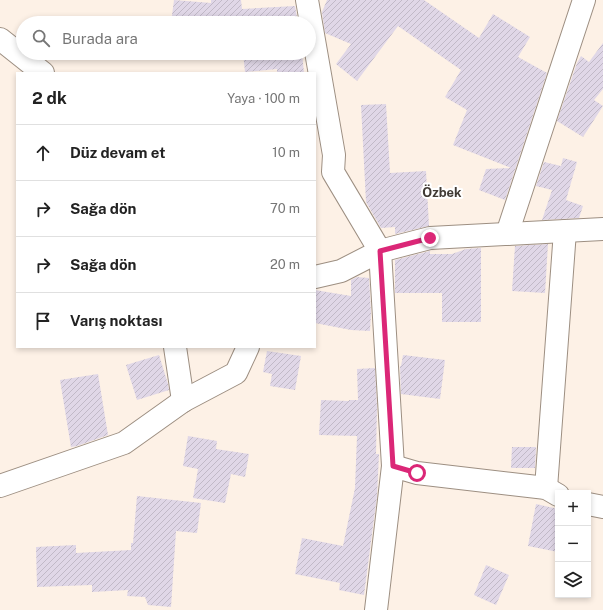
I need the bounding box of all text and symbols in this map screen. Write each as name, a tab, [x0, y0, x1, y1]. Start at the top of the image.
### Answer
search box	[16, 16, 316, 60]
icon: search	[30, 27, 52, 49]
text: Burada ara	[62, 30, 138, 47]
text: 2 dk	[32, 88, 67, 108]
text: Yaya · 100 m	[227, 91, 300, 106]
icon: ahead	[32, 142, 54, 164]
text: Düz devam et	[70, 144, 165, 161]
text: 10 m	[272, 145, 300, 160]
district label: Özbek	[422, 184, 462, 200]
icon: right	[32, 198, 54, 220]
text: Sağa dön	[70, 200, 136, 217]
text: 70 m	[270, 201, 300, 216]
route end	[421, 229, 439, 247]
icon: right	[32, 254, 54, 276]
text: Sağa dön	[70, 256, 136, 273]
text: 20 m	[270, 257, 300, 272]
icon: arrive	[32, 310, 54, 332]
text: Varış noktası	[70, 312, 162, 329]
route start	[408, 464, 426, 482]
map controls	[555, 490, 591, 598]
button: +	[555, 490, 591, 526]
button: −	[555, 526, 591, 562]
button: layers	[555, 562, 591, 598]

